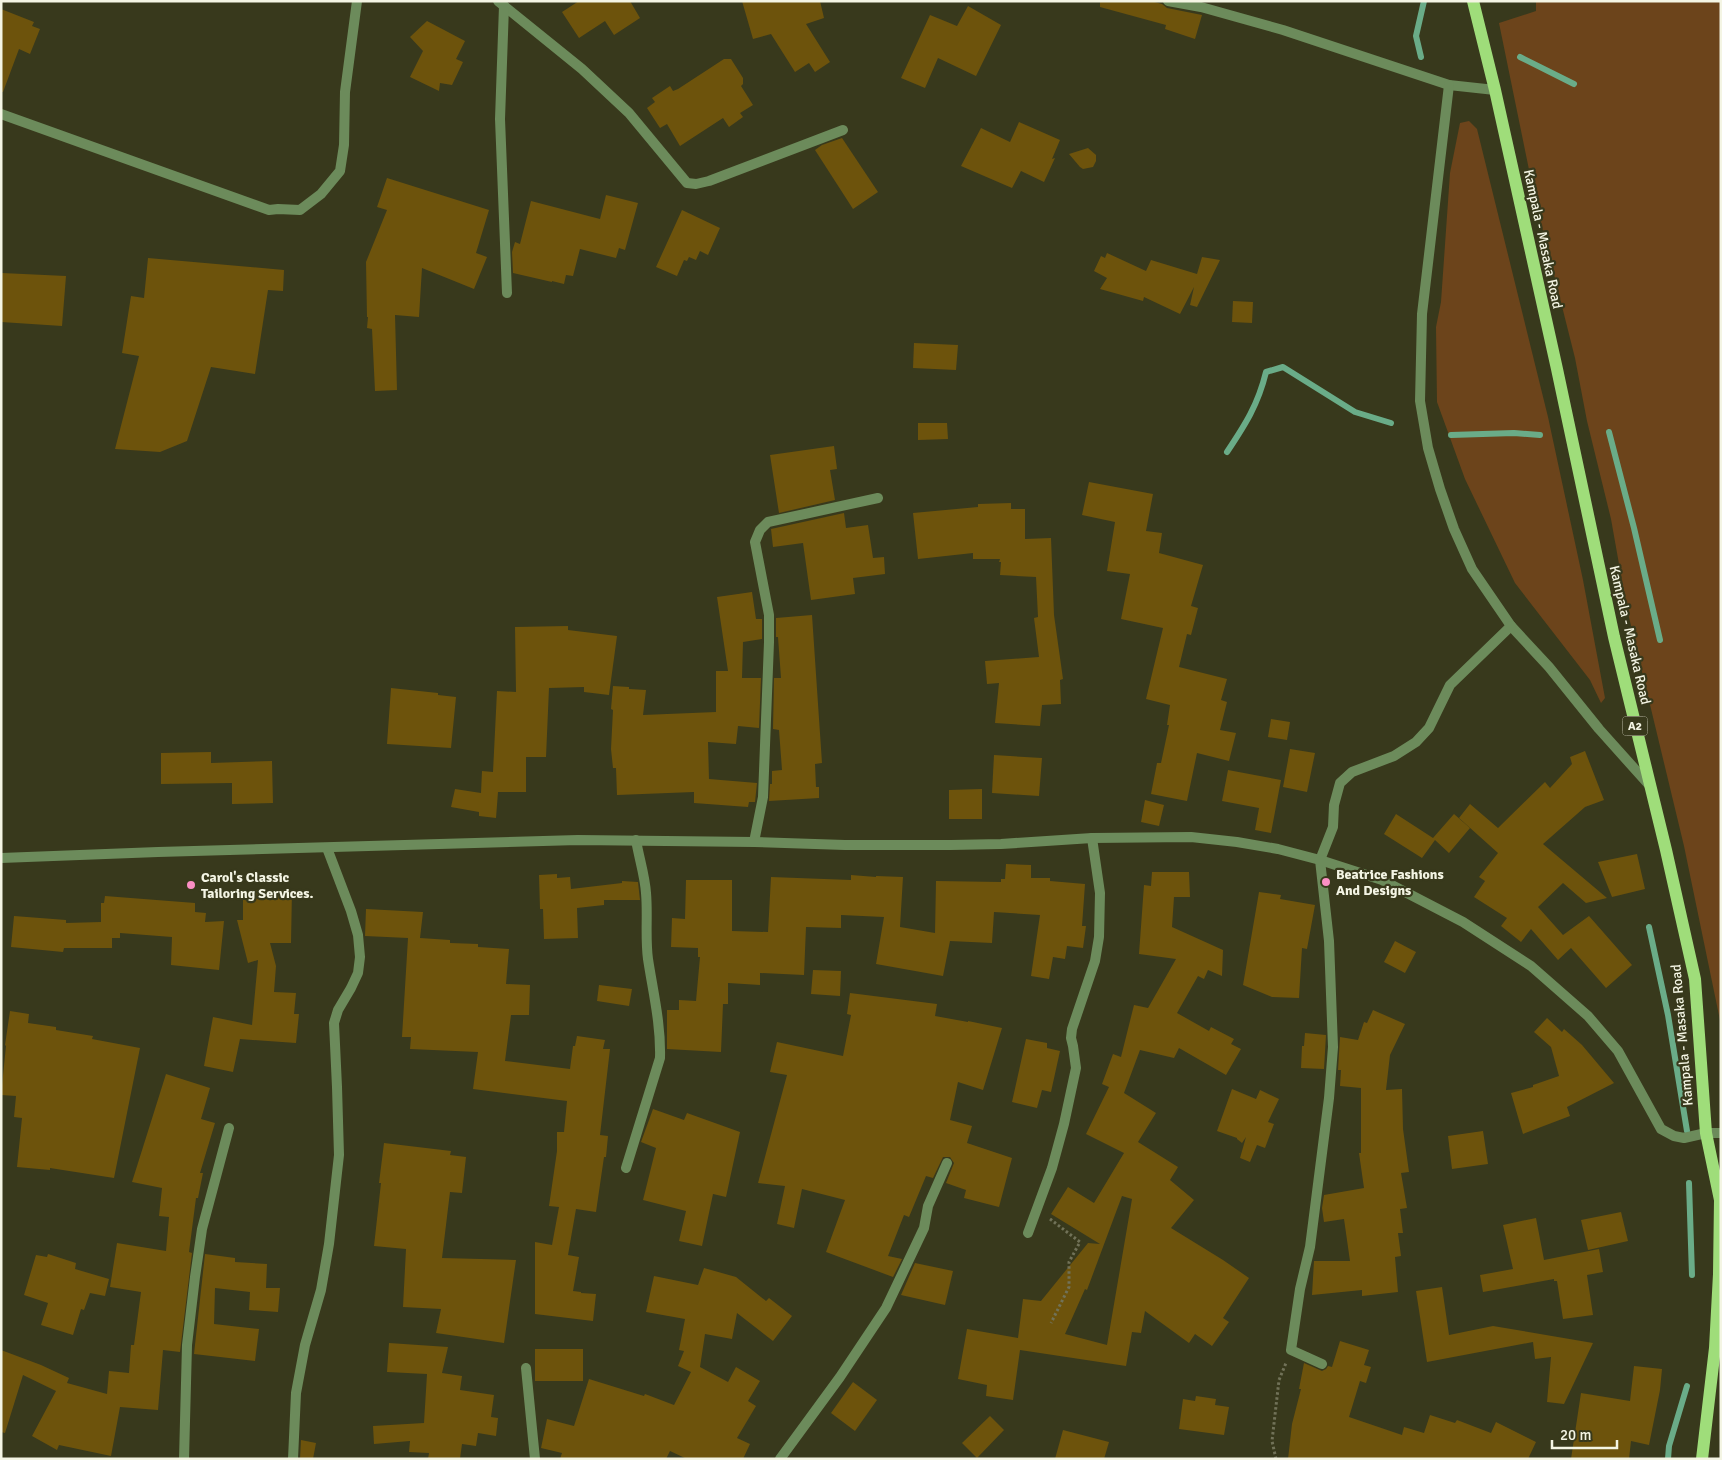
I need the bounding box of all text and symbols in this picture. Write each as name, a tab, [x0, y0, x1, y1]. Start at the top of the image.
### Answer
street label: Kampala - Masaka Road	[1520, 168, 1566, 310]
street label: Kampala - Masaka Road	[1606, 564, 1654, 706]
road number: A2	[1622, 716, 1648, 736]
place label: Beatrice Fashions And Designs	[1336, 866, 1444, 899]
place label: Carol's Classic Tailoring Services.	[201, 869, 313, 902]
marker: Beatrice Fashions And Designs	[1320, 876, 1332, 888]
marker: Carol's Classic Tailoring Services.	[185, 879, 197, 891]
street label: Kampala - Masaka Road	[1667, 963, 1697, 1107]
scale bar	[1552, 1418, 1617, 1450]
text: 20 m	[1560, 1426, 1591, 1444]

